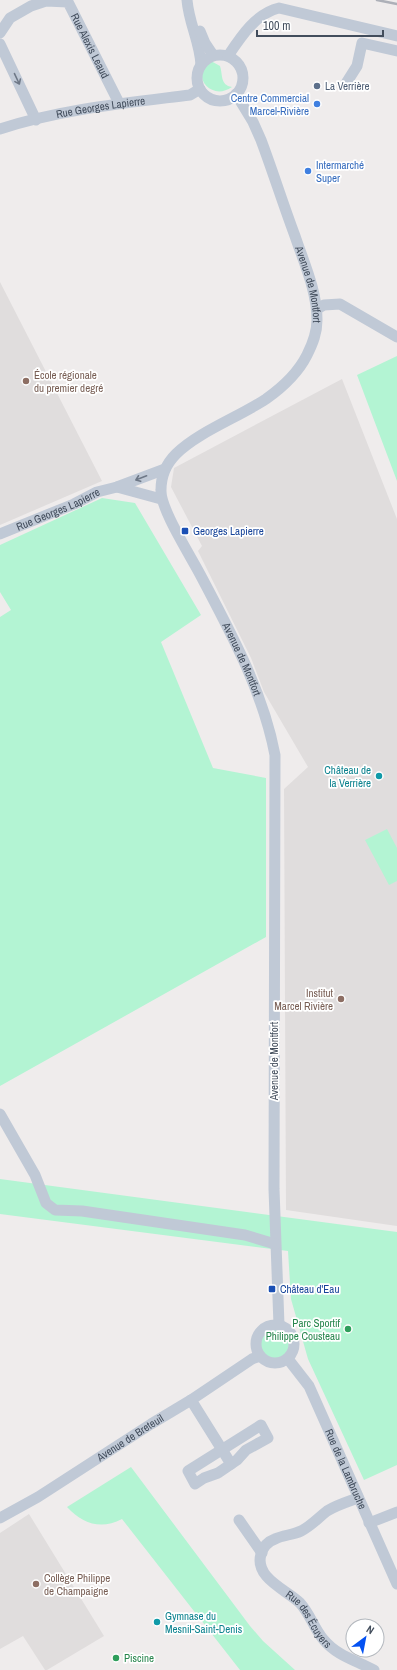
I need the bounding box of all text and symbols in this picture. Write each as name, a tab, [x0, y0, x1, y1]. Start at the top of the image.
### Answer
street label: Rue Alexis Leaud	[68, 11, 112, 80]
scale bar	[257, 12, 383, 38]
text: 100 m	[263, 18, 290, 34]
one-way arrow	[14, 73, 21, 85]
place label: La Verrière	[325, 79, 370, 93]
marker: La Verrière	[312, 81, 322, 91]
place label: Centre Commercial Marcel-Rivière	[231, 91, 309, 118]
street label: Rue Georges Lapierre	[55, 94, 146, 121]
marker: Centre Commercial Marcel-Rivière	[312, 99, 322, 109]
place label: Intermarché Super	[316, 158, 364, 185]
marker: Intermarché Super	[303, 166, 313, 176]
street label: Avenue de Montfort	[292, 243, 324, 324]
place label: École régionale du premier degré	[34, 368, 103, 395]
marker: École régionale du premier degré	[21, 376, 31, 386]
one-way arrow	[135, 475, 147, 483]
street label: Rue Georges Lapierre	[14, 485, 102, 534]
place label: Georges Lapierre	[193, 524, 264, 538]
marker: Georges Lapierre	[180, 526, 190, 536]
street label: Avenue de Montfort	[219, 619, 265, 698]
place label: Château de la Verrière	[324, 763, 371, 790]
marker: Château de la Verrière	[374, 771, 384, 781]
place label: Institut Marcel Rivière	[274, 986, 333, 1013]
marker: Institut Marcel Rivière	[336, 994, 346, 1004]
street label: Avenue de Montfort	[267, 1021, 281, 1101]
place label: Château d'Eau	[280, 1282, 339, 1296]
marker: Château d'Eau	[267, 1284, 277, 1294]
place label: Parc Sportif Philippe Cousteau	[266, 1316, 340, 1343]
marker: Parc Sportif Philippe Cousteau	[343, 1324, 353, 1334]
street label: Avenue de Breteuil	[93, 1411, 166, 1465]
street label: Rue de la Lambruche	[322, 1427, 370, 1511]
place label: Collège Philippe de Champaigne	[44, 1571, 110, 1598]
marker: Collège Philippe de Champaigne	[31, 1579, 41, 1589]
street label: Rue des Écuyers	[283, 1587, 335, 1651]
place label: Gymnase du Mesnil-Saint-Denis	[165, 1609, 243, 1636]
marker: Gymnase du Mesnil-Saint-Denis	[152, 1617, 162, 1627]
north arrow	[345, 1618, 385, 1658]
text: N	[364, 1622, 377, 1637]
place label: Piscine	[124, 1651, 154, 1665]
marker: Piscine	[111, 1653, 121, 1663]

